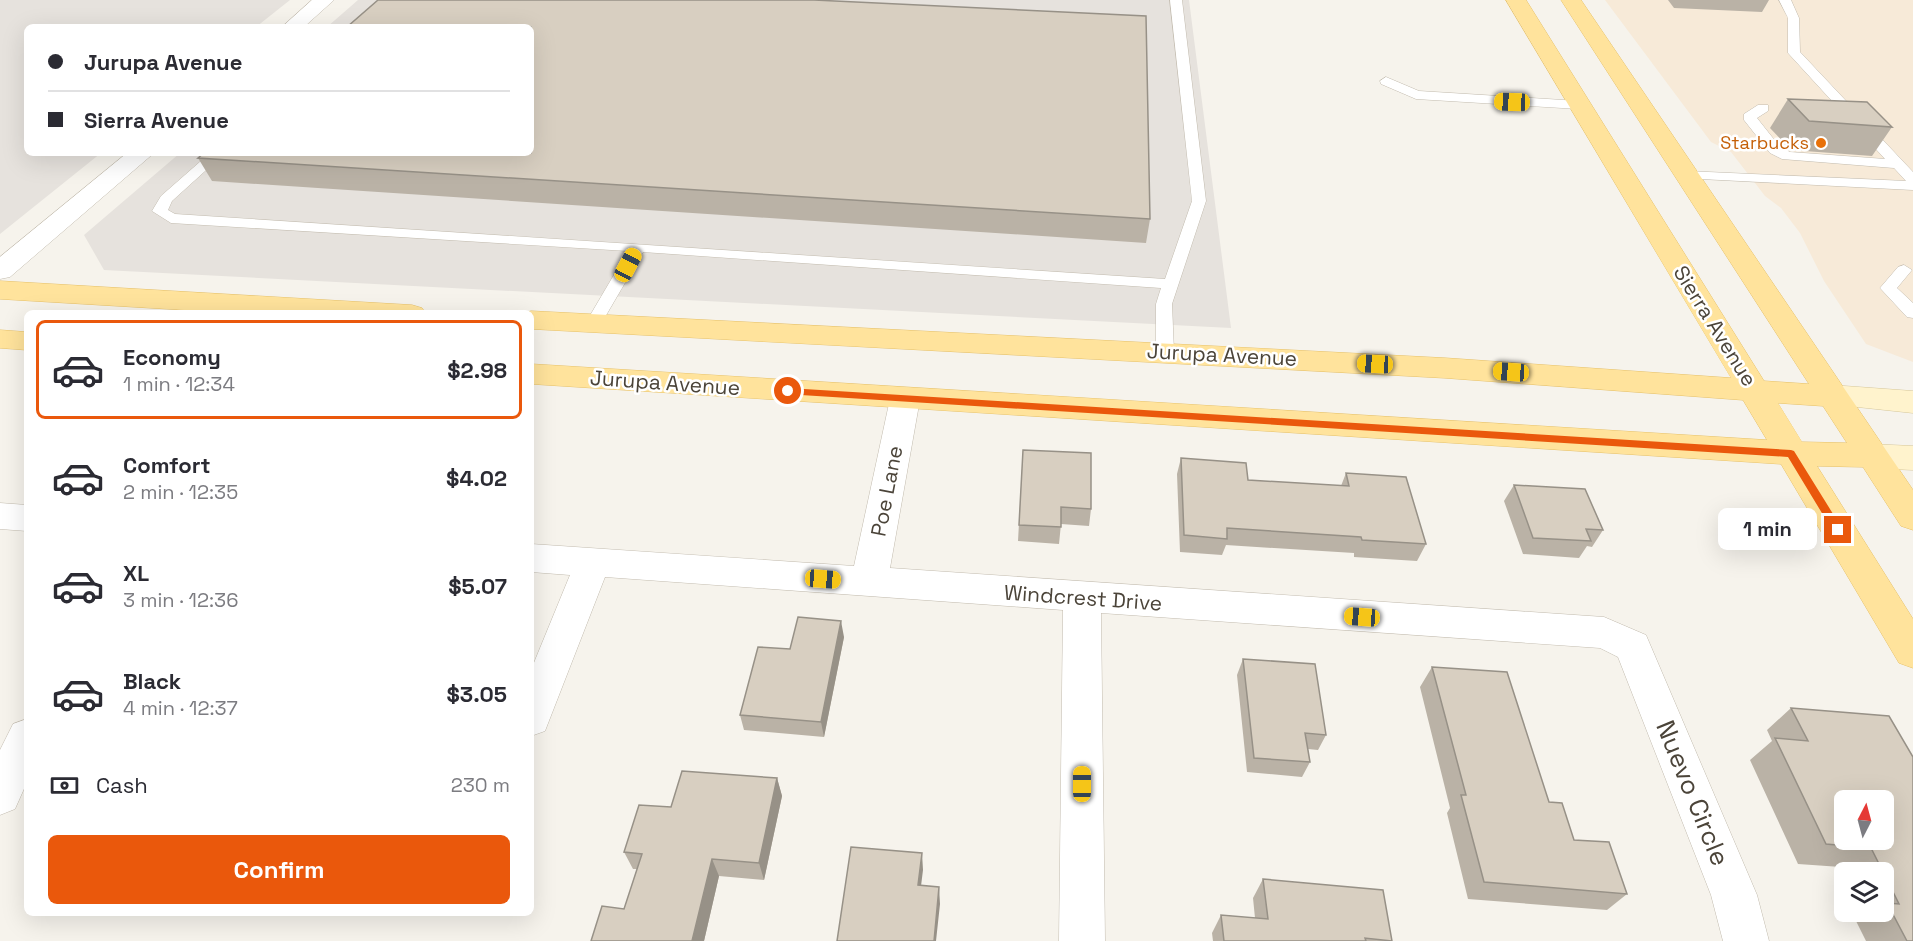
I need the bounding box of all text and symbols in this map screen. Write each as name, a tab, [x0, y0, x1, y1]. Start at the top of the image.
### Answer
text: Jurupa Avenue	[84, 48, 242, 76]
car	[1494, 92, 1530, 112]
text: Sierra Avenue	[84, 106, 229, 134]
place label: Starbucks	[1720, 131, 1809, 154]
marker: Starbucks	[1814, 136, 1828, 150]
car	[612, 245, 644, 285]
street label: Sierra Avenue	[1668, 260, 1763, 391]
street label: Jurupa Avenue	[1146, 337, 1298, 372]
icon: car	[51, 343, 105, 397]
text: Economy	[123, 343, 221, 371]
car	[1357, 354, 1393, 374]
text: $2.98	[447, 356, 507, 384]
car	[1492, 362, 1530, 382]
street label: Jurupa Avenue	[589, 364, 741, 401]
text: 1 min · 12:34	[123, 371, 235, 397]
route start	[774, 377, 801, 404]
street label: Poe Lane	[864, 443, 909, 539]
icon: car	[51, 451, 105, 505]
text: Comfort	[123, 451, 211, 479]
text: $4.02	[446, 464, 507, 492]
text: 2 min · 12:35	[123, 479, 238, 505]
callout: 1 min	[1718, 509, 1817, 551]
text: 1 min	[1743, 516, 1792, 542]
route end	[1824, 516, 1851, 543]
icon: car	[51, 559, 105, 613]
text: XL	[123, 559, 149, 587]
car	[804, 569, 842, 589]
text: $5.07	[448, 572, 507, 600]
street label: Windcrest Drive	[1003, 579, 1163, 617]
text: 3 min · 12:36	[123, 587, 238, 613]
car	[1343, 607, 1381, 627]
icon: car	[51, 667, 105, 721]
text: Black	[123, 667, 181, 695]
text: $3.05	[447, 680, 507, 708]
text: 4 min · 12:37	[123, 695, 238, 721]
street label: Nuevo Circle	[1648, 715, 1738, 871]
car	[1073, 766, 1091, 802]
icon: cash	[48, 769, 81, 802]
text: Cash	[96, 771, 148, 799]
text: 230 m	[451, 772, 510, 798]
north arrow	[1834, 790, 1894, 850]
map controls	[1834, 790, 1894, 922]
button: Confirm	[48, 835, 510, 904]
button: layers	[1834, 862, 1894, 922]

